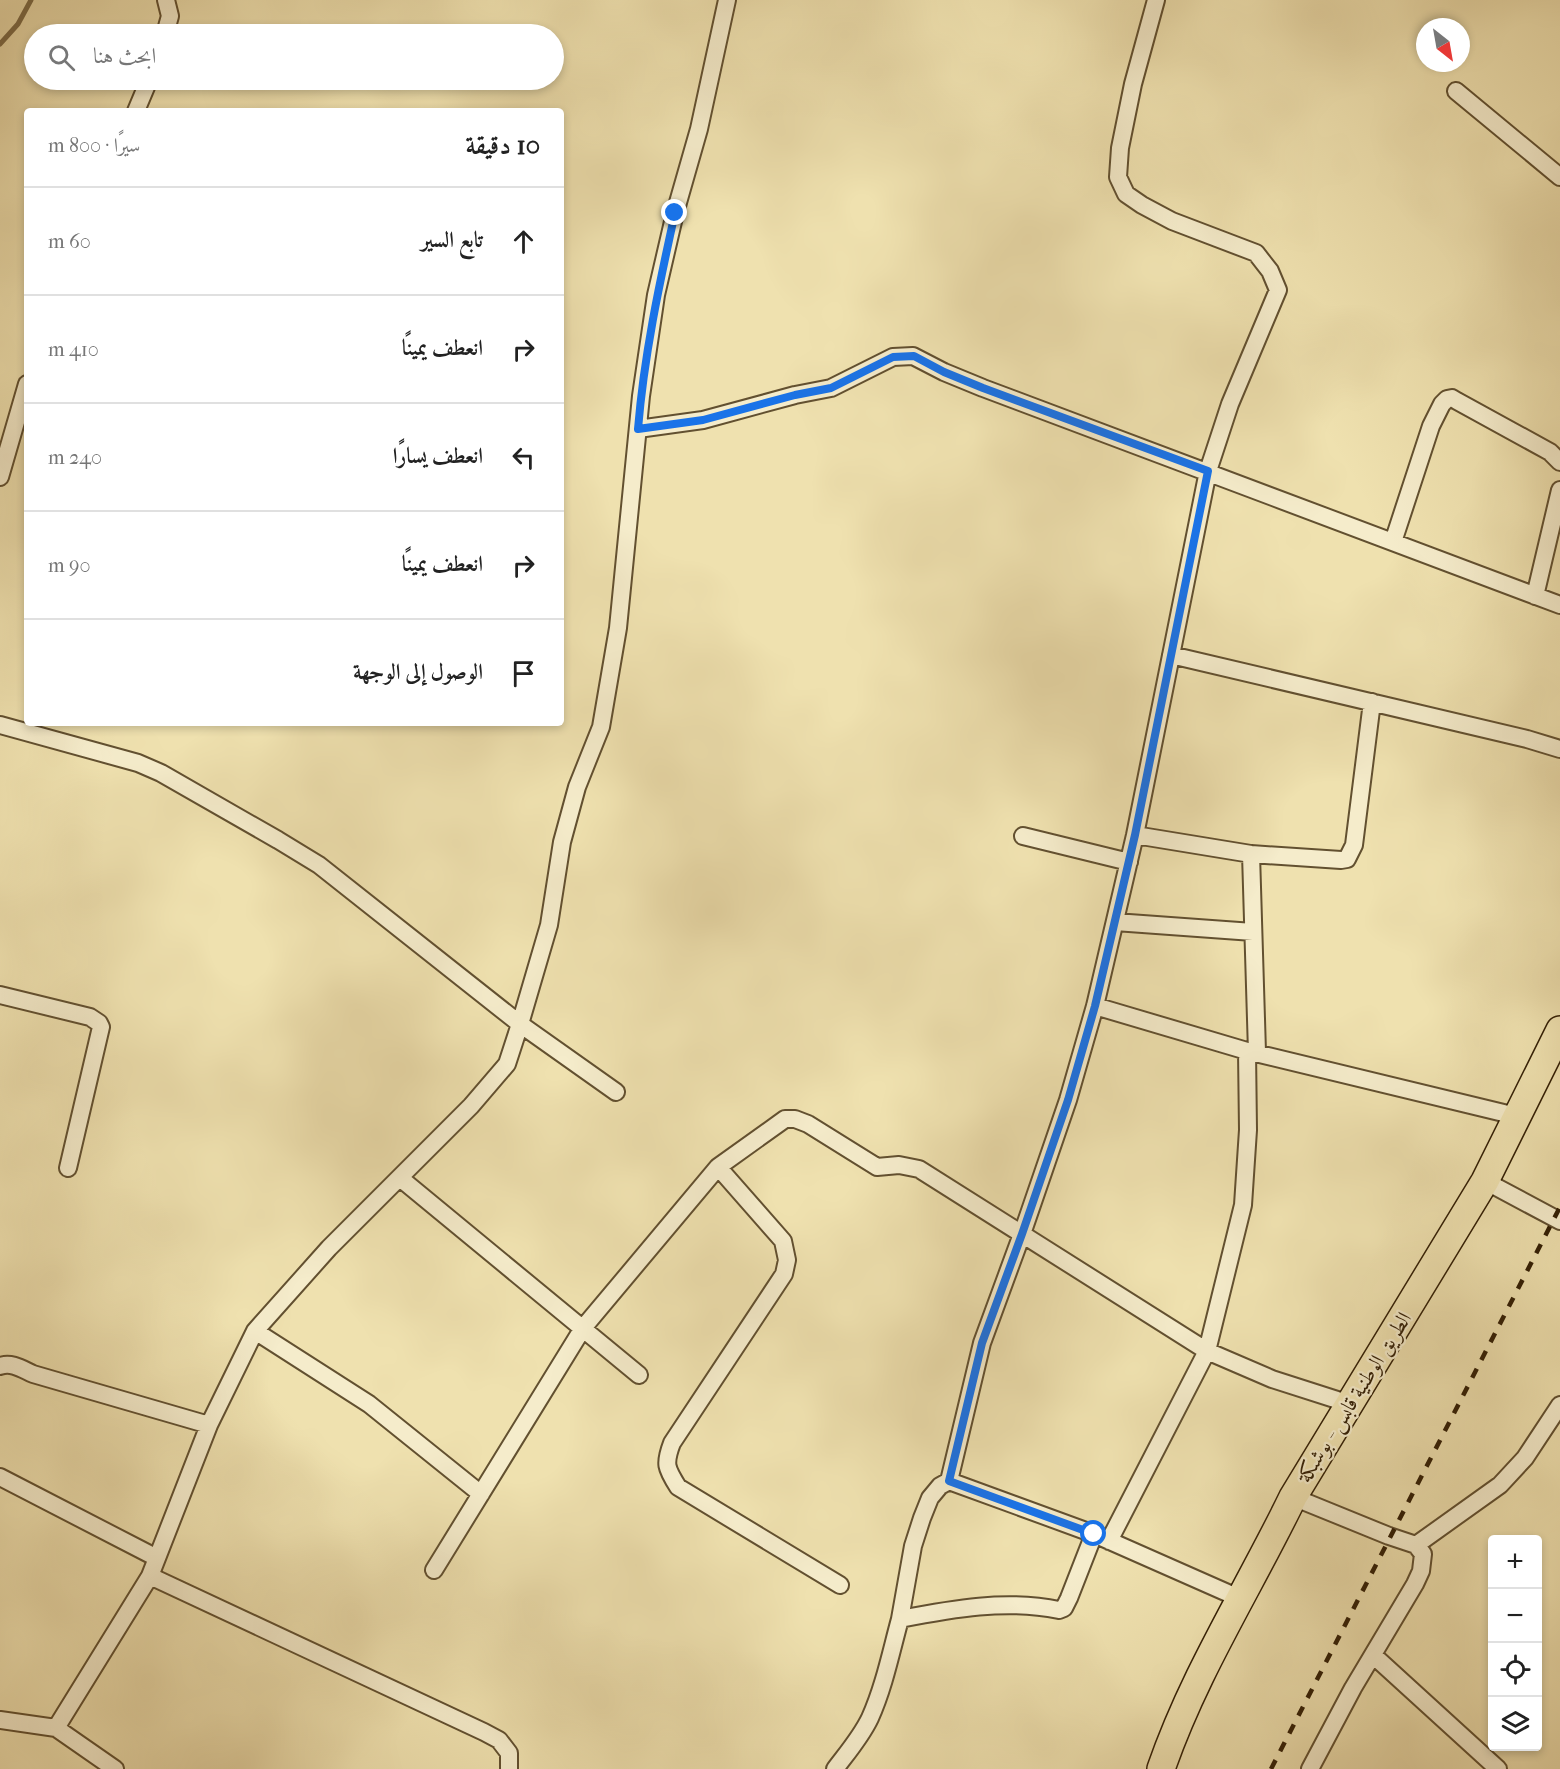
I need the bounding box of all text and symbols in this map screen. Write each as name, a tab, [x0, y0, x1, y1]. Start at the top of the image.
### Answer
north arrow	[1416, 18, 1470, 72]
search box	[24, 24, 564, 90]
icon: search	[45, 41, 78, 74]
text: ابحث هنا	[93, 43, 156, 69]
text: 10 دقيقة	[466, 130, 540, 161]
text: سيرًا · 800 m	[48, 134, 140, 157]
route end	[661, 199, 687, 225]
icon: ahead	[507, 225, 540, 258]
text: تابع السير	[421, 227, 483, 253]
text: 60 m	[48, 230, 91, 253]
icon: right	[507, 333, 540, 366]
text: انعطف يمينًا	[402, 335, 483, 361]
text: 410 m	[48, 338, 99, 361]
icon: left	[507, 441, 540, 474]
text: انعطف يسارًا	[393, 443, 483, 469]
text: 240 m	[48, 446, 102, 469]
icon: right	[507, 549, 540, 582]
text: انعطف يمينًا	[402, 551, 483, 577]
text: 90 m	[48, 554, 90, 577]
icon: arrive	[507, 657, 540, 690]
text: الوصول إلى الوجهة	[353, 659, 483, 685]
street label: الطريق الوطنية قابس - بوشبكة	[1291, 1307, 1418, 1488]
route start	[1080, 1520, 1106, 1546]
map controls	[1488, 1535, 1542, 1751]
button: +	[1488, 1535, 1542, 1589]
button: −	[1488, 1589, 1542, 1643]
button: locate	[1488, 1643, 1542, 1697]
button: layers	[1488, 1697, 1542, 1751]

